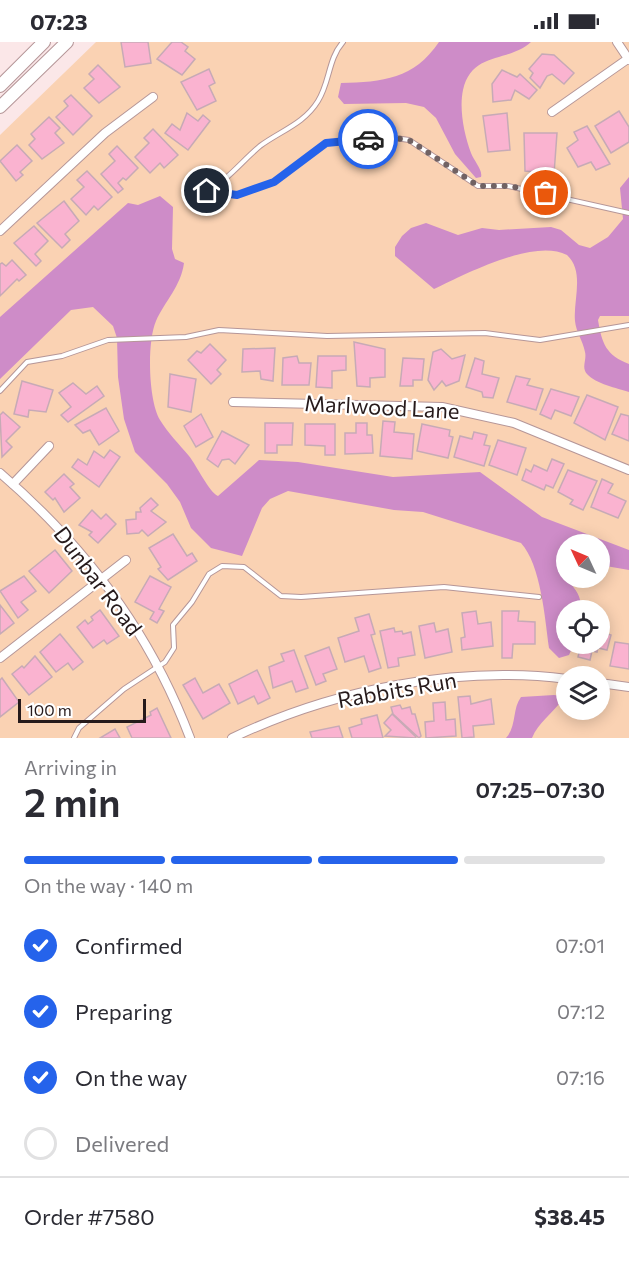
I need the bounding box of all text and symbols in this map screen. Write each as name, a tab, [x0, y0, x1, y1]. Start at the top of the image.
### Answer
text: 07:23	[30, 8, 88, 35]
courier	[338, 109, 398, 169]
icon: car	[352, 123, 385, 156]
pin	[181, 165, 232, 216]
pin	[520, 167, 571, 218]
icon: home	[190, 174, 223, 207]
icon: bag	[529, 176, 562, 209]
street label: Marlwood Lane	[304, 389, 460, 424]
street label: Dunbar Road	[48, 521, 148, 641]
north arrow	[556, 534, 610, 588]
map controls	[556, 534, 610, 720]
button: locate	[556, 600, 610, 654]
street label: Rabbits Run	[335, 666, 459, 713]
button: layers	[556, 666, 610, 720]
scale bar	[18, 696, 146, 724]
text: 100 m	[27, 700, 72, 719]
text: Arriving in	[24, 755, 117, 779]
text: 07:25–07:30	[475, 776, 605, 803]
text: 2 min	[24, 777, 121, 825]
text: On the way · 140 m	[24, 873, 193, 897]
icon: check	[24, 929, 57, 962]
text: Confirmed	[75, 932, 182, 959]
text: 07:01	[555, 933, 605, 957]
icon: check	[24, 995, 57, 1028]
text: Preparing	[75, 998, 172, 1025]
text: 07:12	[557, 999, 605, 1023]
icon: check	[24, 1061, 57, 1094]
text: On the way	[75, 1064, 187, 1091]
text: 07:16	[556, 1065, 605, 1089]
text: Delivered	[75, 1130, 169, 1157]
text: Order #7580	[24, 1203, 155, 1230]
text: $38.45	[534, 1203, 605, 1230]

